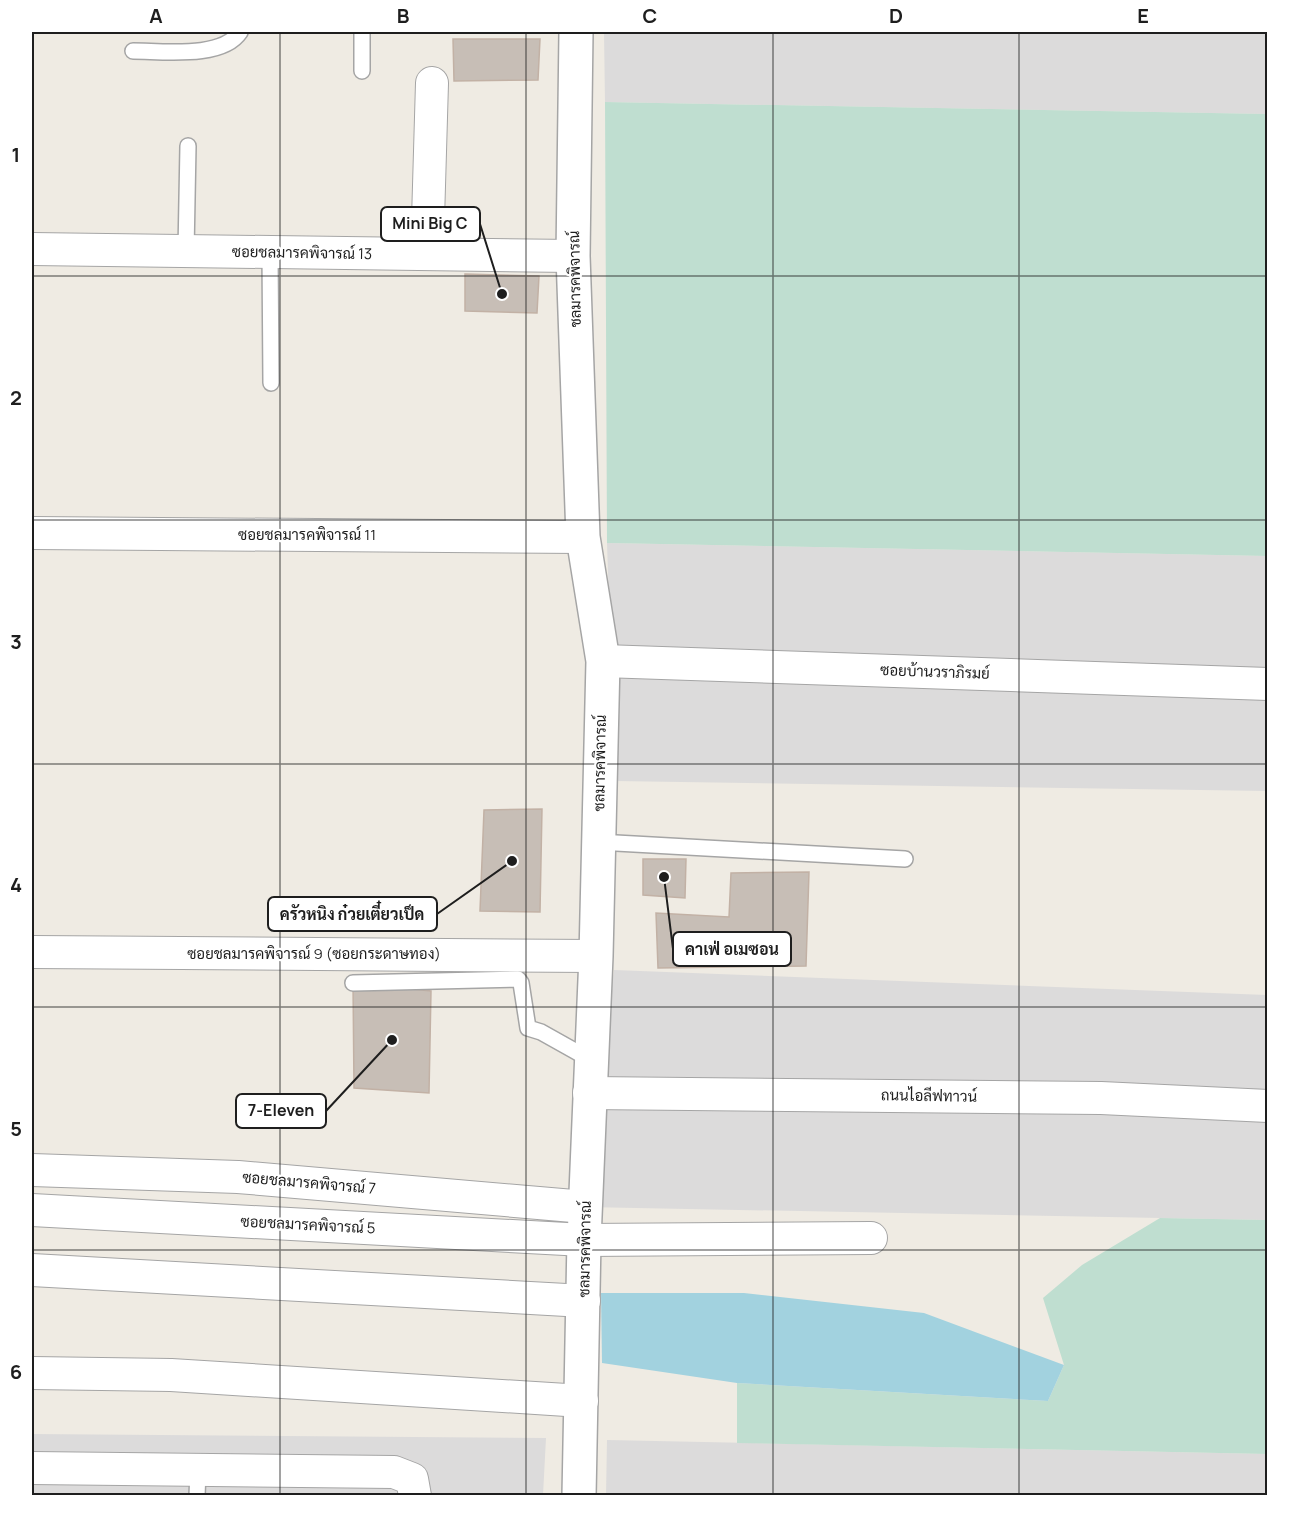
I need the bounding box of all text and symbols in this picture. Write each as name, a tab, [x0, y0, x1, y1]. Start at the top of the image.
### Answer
text: A	[149, 2, 163, 29]
text: B	[397, 2, 410, 29]
text: C	[643, 2, 657, 29]
text: D	[889, 2, 903, 29]
text: E	[1137, 2, 1149, 29]
text: 1	[12, 141, 20, 168]
callout: Mini Big C	[381, 207, 480, 241]
text: Mini Big C	[392, 212, 468, 234]
street label: ชลมารคพิจารณ์	[563, 230, 586, 328]
street label: ซอยชลมารคพิจารณ์ 13	[232, 241, 372, 264]
text: 2	[10, 384, 22, 411]
street label: ซอยชลมารคพิจารณ์ 11	[238, 524, 376, 545]
text: 3	[10, 628, 22, 655]
street label: ซอยบ้านวราภิรมย์	[880, 659, 990, 684]
street label: ชลมารคพิจารณ์	[588, 714, 611, 812]
text: 4	[10, 871, 22, 898]
callout: ครัวหนิง ก๋วยเตี๋ยวเป็ด	[268, 897, 437, 931]
text: ครัวหนิง ก๋วยเตี๋ยวเป็ด	[280, 900, 424, 925]
callout: คาเฟ่ อเมซอน	[673, 932, 791, 966]
text: คาเฟ่ อเมซอน	[685, 938, 779, 960]
street label: ซอยชลมารคพิจารณ์ 9 (ซอยกระดาษทอง)	[187, 943, 441, 964]
street label: ถนนไอลีฟทาวน์	[881, 1084, 977, 1107]
callout: 7-Eleven	[236, 1094, 326, 1128]
text: 7-Eleven	[248, 1099, 314, 1121]
text: 5	[10, 1115, 22, 1142]
street label: ซอยชลมารคพิจารณ์ 7	[241, 1166, 377, 1199]
street label: ชลมารคพิจารณ์	[573, 1200, 596, 1298]
street label: ซอยชลมารคพิจารณ์ 5	[240, 1210, 376, 1239]
text: 6	[10, 1358, 22, 1385]

